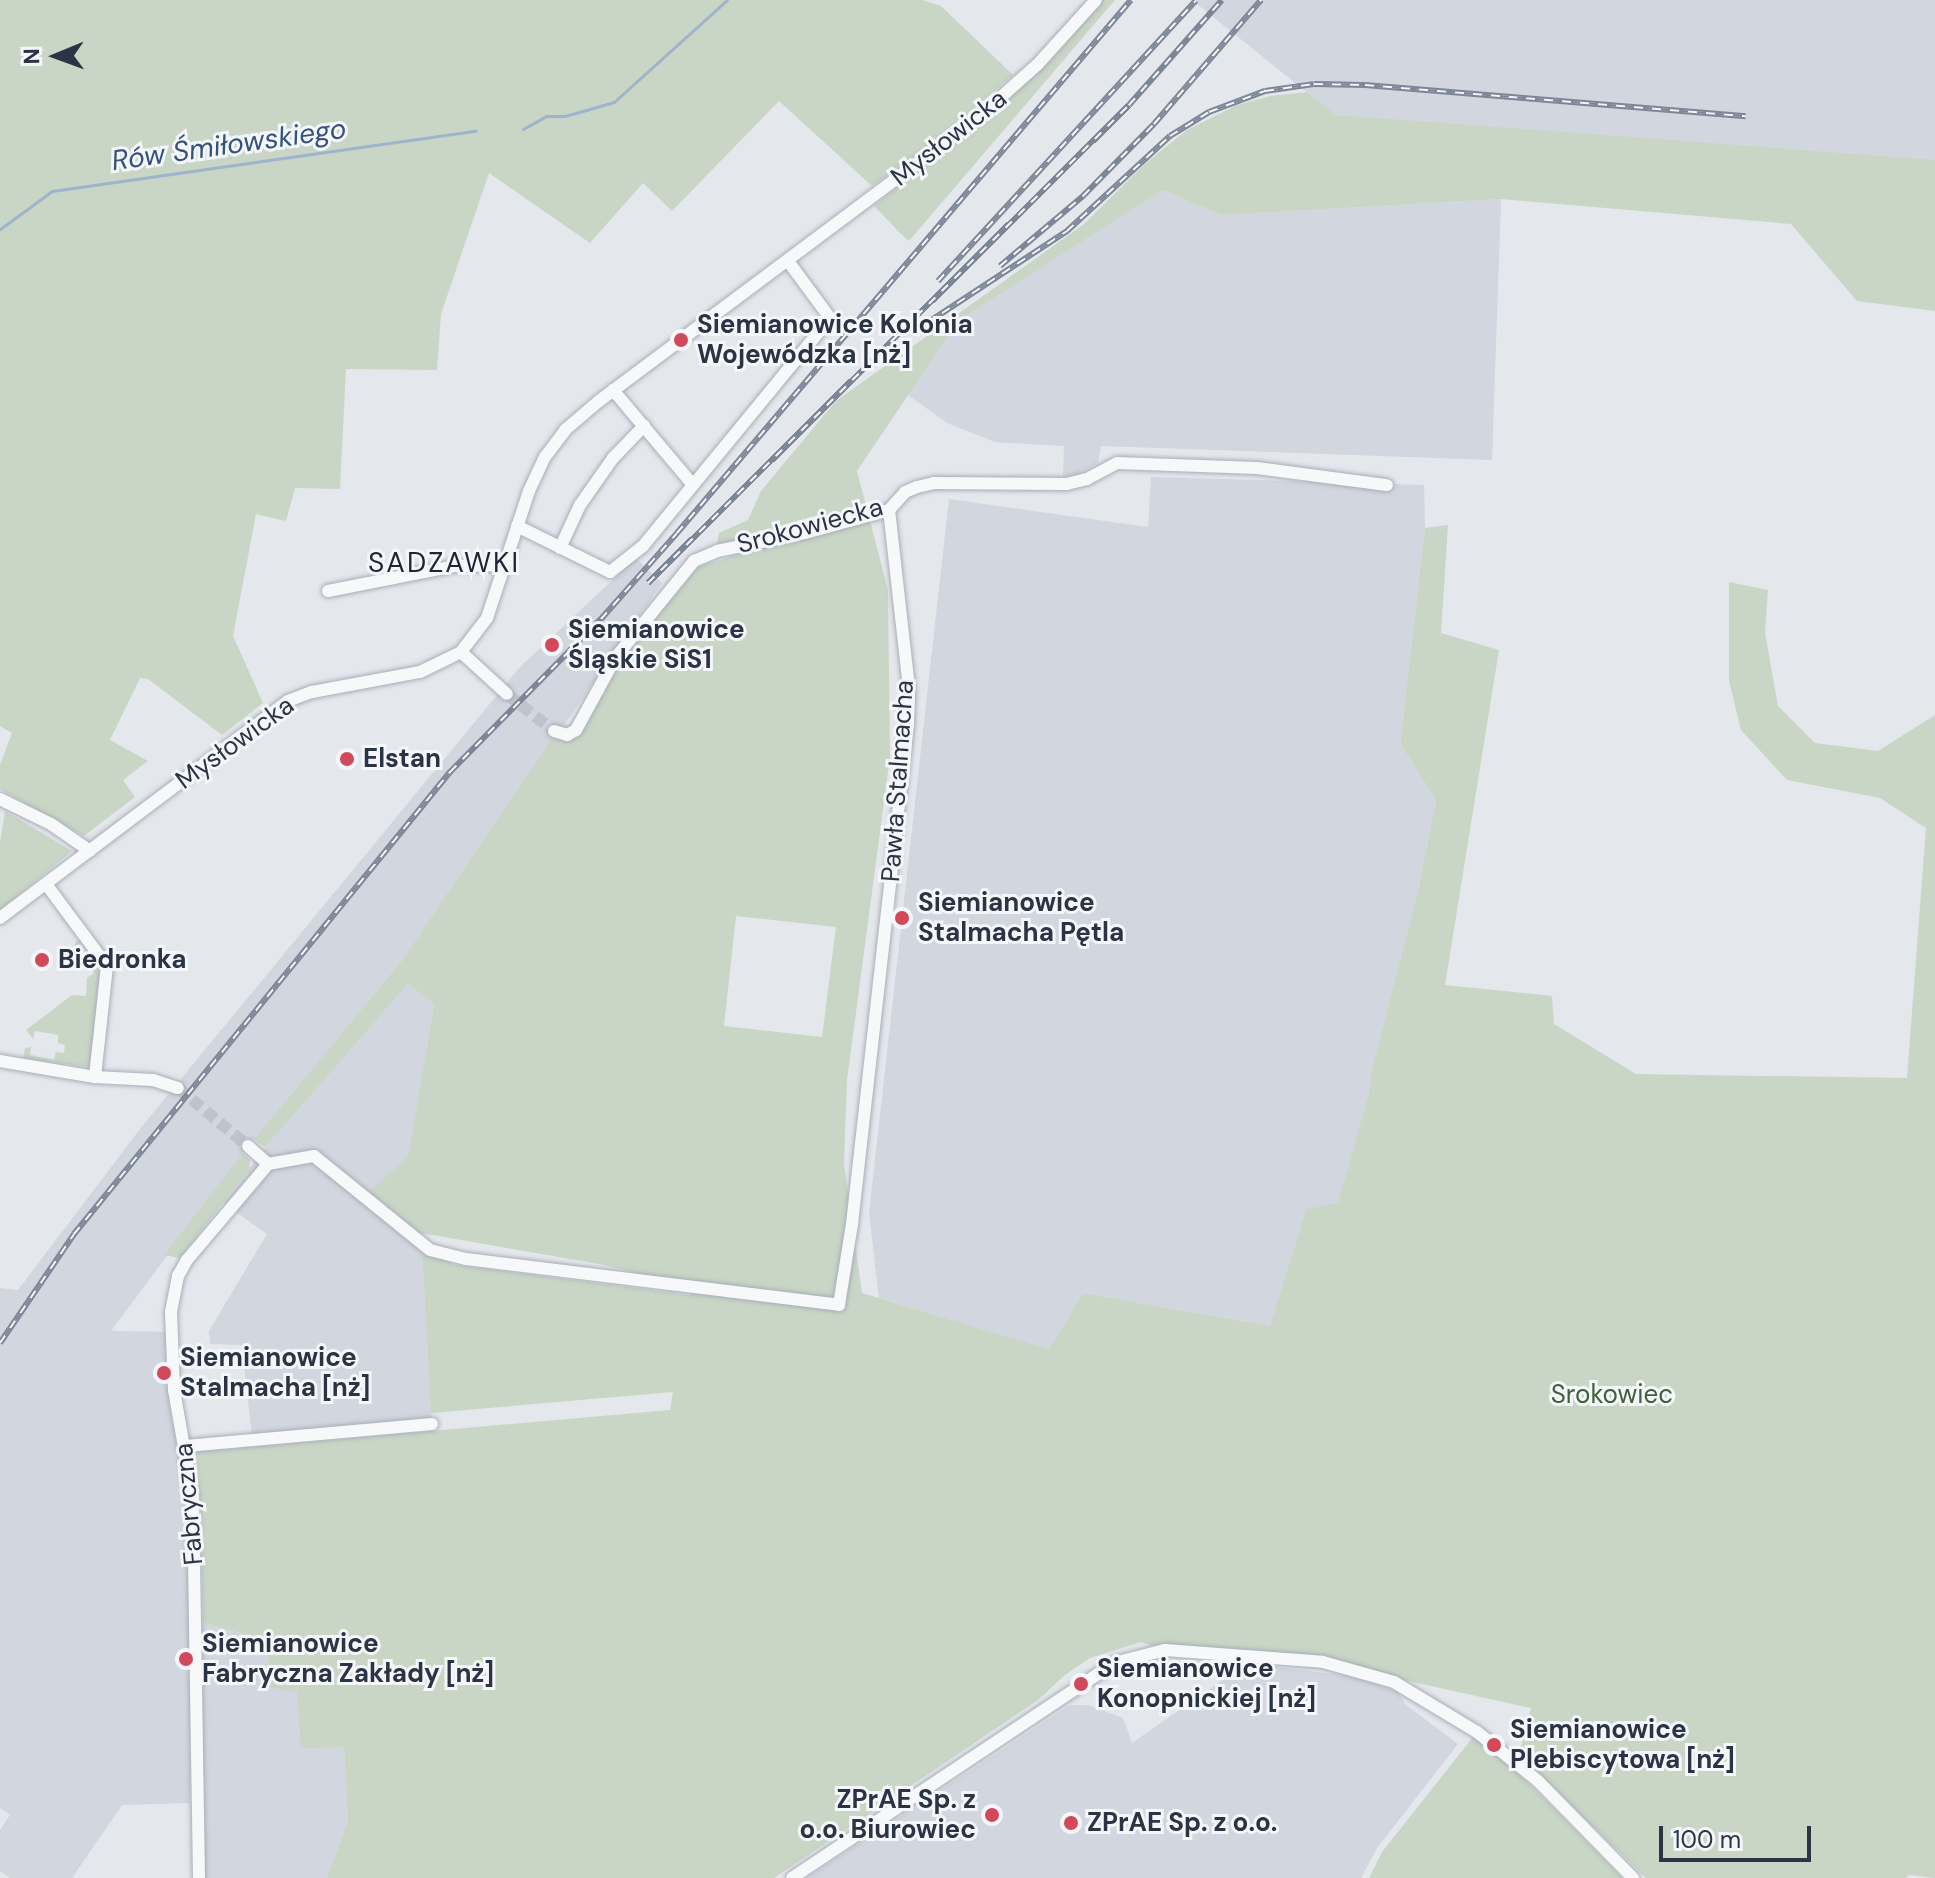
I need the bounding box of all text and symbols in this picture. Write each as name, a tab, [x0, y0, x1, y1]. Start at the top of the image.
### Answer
north arrow	[16, 16, 96, 96]
text: N	[17, 48, 46, 65]
street label: Mysłowicka	[885, 83, 1013, 193]
water label: Rów Śmiłowskiego	[110, 112, 348, 178]
place label: Siemianowice Kolonia Wojewódzka [nż]	[697, 309, 973, 370]
marker: Siemianowice Kolonia Wojewódzka [nż]	[672, 331, 690, 349]
street label: Srokowiecka	[734, 492, 886, 560]
district label: SADZAWKI	[368, 546, 520, 580]
place label: Siemianowice Śląskie SiS1	[568, 614, 745, 676]
marker: Siemianowice Śląskie SiS1	[543, 636, 561, 654]
street label: Pawła Stalmacha	[875, 679, 921, 883]
street label: Mysłowicka	[170, 690, 300, 796]
place label: Elstan	[363, 743, 441, 775]
marker: Elstan	[338, 750, 356, 768]
place label: Siemianowice Stalmacha Pętla	[918, 887, 1124, 948]
marker: Siemianowice Stalmacha Pętla	[893, 909, 911, 927]
place label: Biedronka	[58, 944, 186, 976]
marker: Biedronka	[33, 951, 51, 969]
place label: Siemianowice Stalmacha [nż]	[180, 1342, 370, 1404]
marker: Siemianowice Stalmacha [nż]	[155, 1364, 173, 1382]
park label: Srokowiec	[1551, 1379, 1673, 1411]
street label: Fabryczna	[168, 1442, 210, 1566]
place label: Siemianowice Fabryczna Zakłady [nż]	[202, 1628, 494, 1690]
marker: Siemianowice Fabryczna Zakłady [nż]	[177, 1650, 195, 1668]
place label: Siemianowice Konopnickiej [nż]	[1097, 1653, 1316, 1714]
marker: Siemianowice Konopnickiej [nż]	[1072, 1675, 1090, 1693]
place label: Siemianowice Plebiscytowa [nż]	[1510, 1714, 1735, 1776]
marker: Siemianowice Plebiscytowa [nż]	[1485, 1736, 1503, 1754]
place label: ZPrAE Sp. z o.o. Biurowiec	[800, 1784, 976, 1846]
marker: ZPrAE Sp. z o.o. Biurowiec	[983, 1806, 1001, 1824]
place label: ZPrAE Sp. z o.o.	[1087, 1807, 1277, 1839]
scale bar	[1663, 1810, 1815, 1860]
marker: ZPrAE Sp. z o.o.	[1062, 1814, 1080, 1832]
text: 100 m	[1673, 1824, 1741, 1855]

